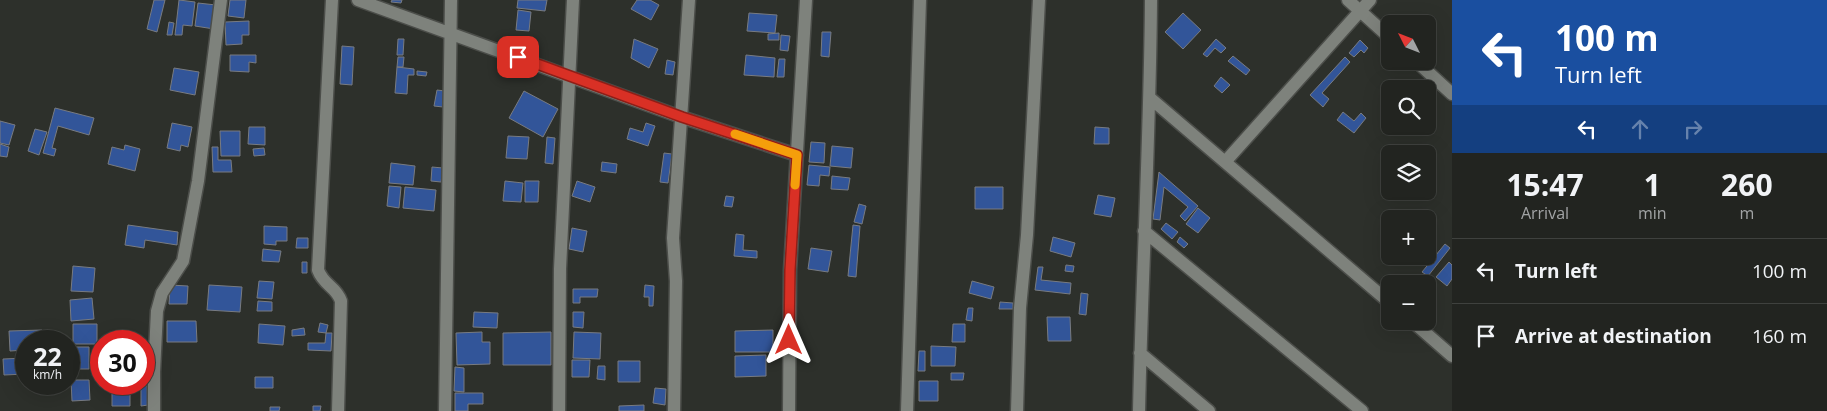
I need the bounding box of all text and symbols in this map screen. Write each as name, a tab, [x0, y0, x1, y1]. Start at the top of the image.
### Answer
text: 100 m	[1555, 14, 1659, 61]
north arrow	[1381, 15, 1436, 70]
map controls	[1381, 15, 1436, 330]
icon: left	[1472, 20, 1537, 85]
pin	[497, 36, 539, 78]
icon: arrive	[504, 43, 532, 71]
text: Turn left	[1555, 59, 1642, 89]
button: search	[1381, 80, 1436, 135]
icon: left	[1573, 115, 1601, 143]
icon: ahead	[1626, 115, 1654, 143]
icon: right	[1679, 115, 1707, 143]
button: layers	[1381, 145, 1436, 200]
text: 15:47	[1506, 164, 1584, 205]
text: 1	[1644, 164, 1661, 205]
text: 260	[1721, 164, 1773, 205]
text: Arrival	[1521, 202, 1569, 224]
text: min	[1638, 202, 1667, 224]
text: m	[1739, 202, 1754, 224]
button: +	[1381, 210, 1436, 265]
icon: left	[1472, 257, 1500, 285]
text: Turn left	[1515, 258, 1597, 284]
text: 100 m	[1752, 258, 1807, 284]
button: −	[1381, 275, 1436, 330]
position arrow	[762, 313, 814, 365]
icon: arrive	[1472, 322, 1500, 350]
text: Arrive at destination	[1515, 323, 1712, 349]
text: 160 m	[1752, 323, 1807, 349]
speed limit sign: 30	[90, 330, 155, 395]
text: 22	[33, 339, 62, 373]
text: km/h	[33, 366, 62, 383]

